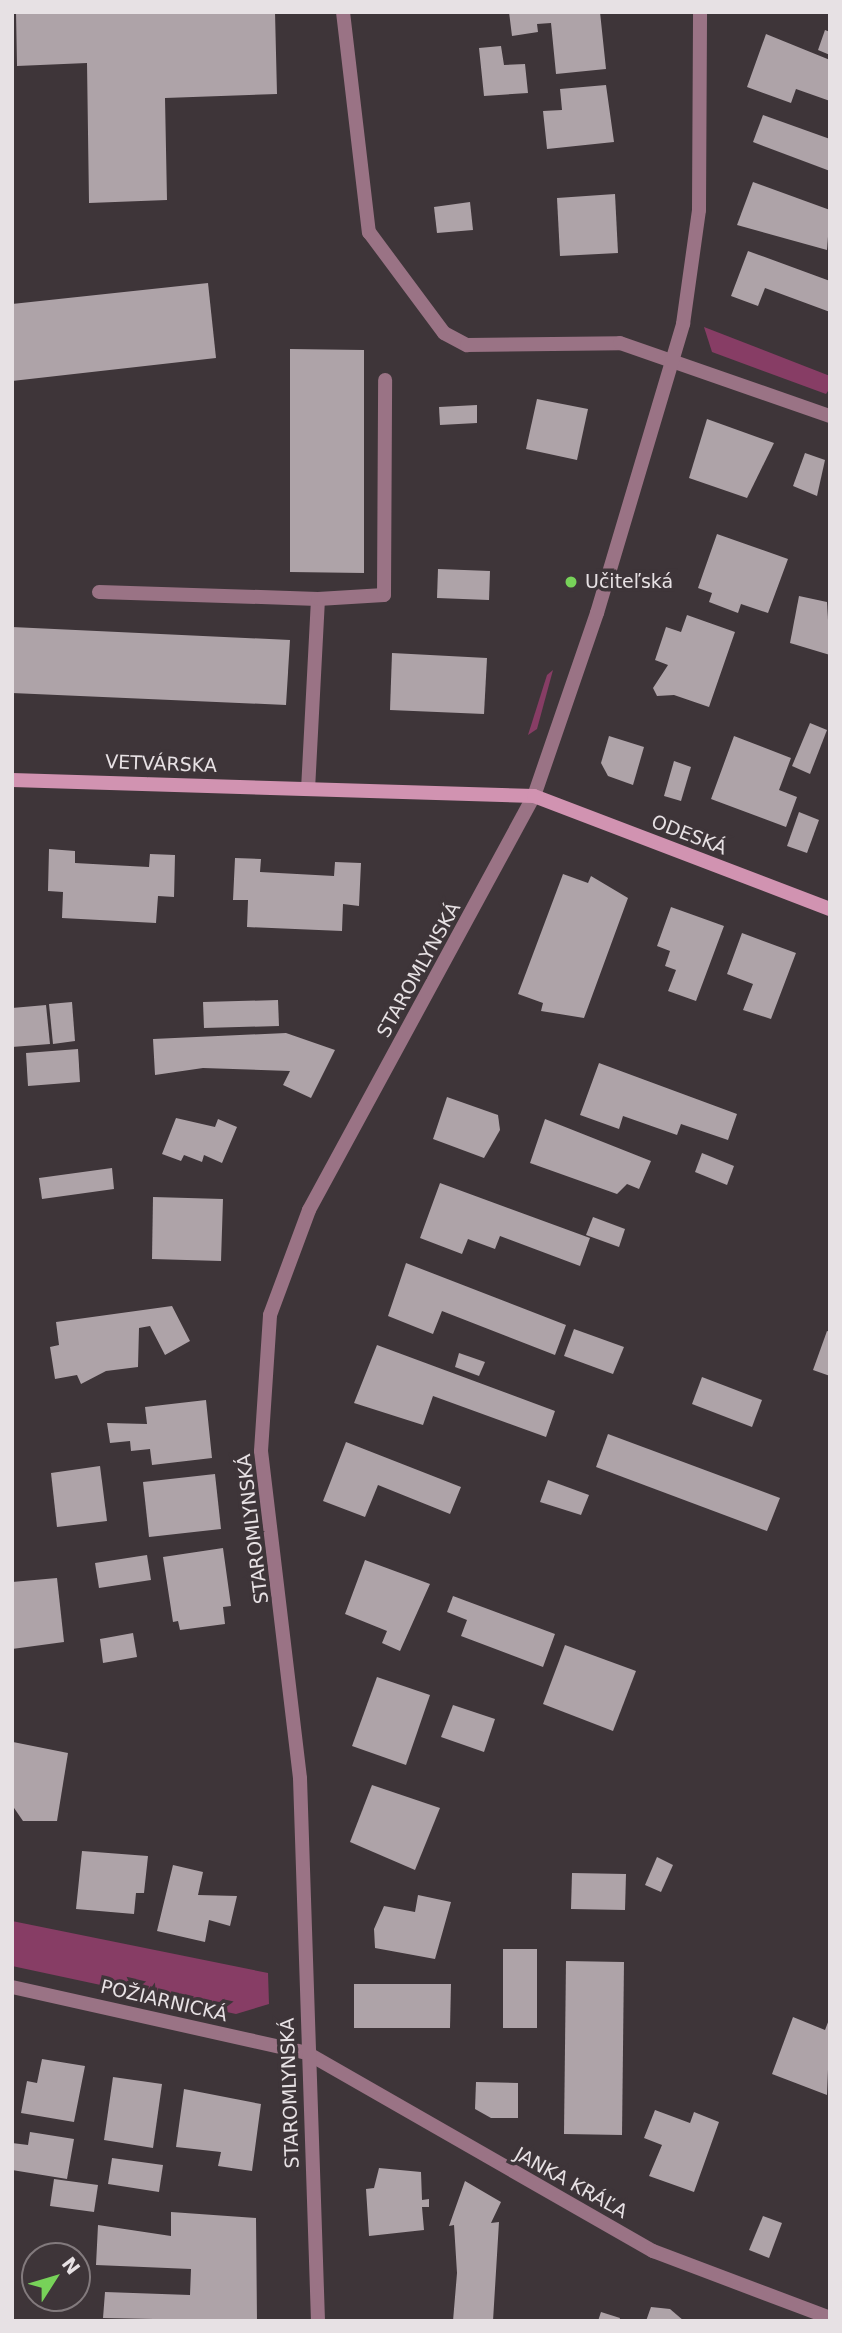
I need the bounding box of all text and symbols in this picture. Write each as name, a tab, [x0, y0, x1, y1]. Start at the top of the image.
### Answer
place label: Učiteľská	[585, 571, 673, 593]
marker: Učiteľská	[563, 574, 579, 590]
street label: VETVÁRSKA	[105, 751, 217, 777]
street label: ODESKÁ	[648, 810, 730, 860]
street label: STAROMLYNSKÁ	[372, 899, 466, 1041]
street label: STAROMLYNSKÁ	[232, 1453, 274, 1605]
street label: POŽIARNICKÁ	[98, 1975, 230, 2027]
street label: STAROMLYNSKÁ	[276, 2017, 304, 2169]
street label: JANKA KRÁĽA	[511, 2143, 631, 2223]
north arrow	[21, 2242, 91, 2312]
text: N	[58, 2253, 85, 2279]

